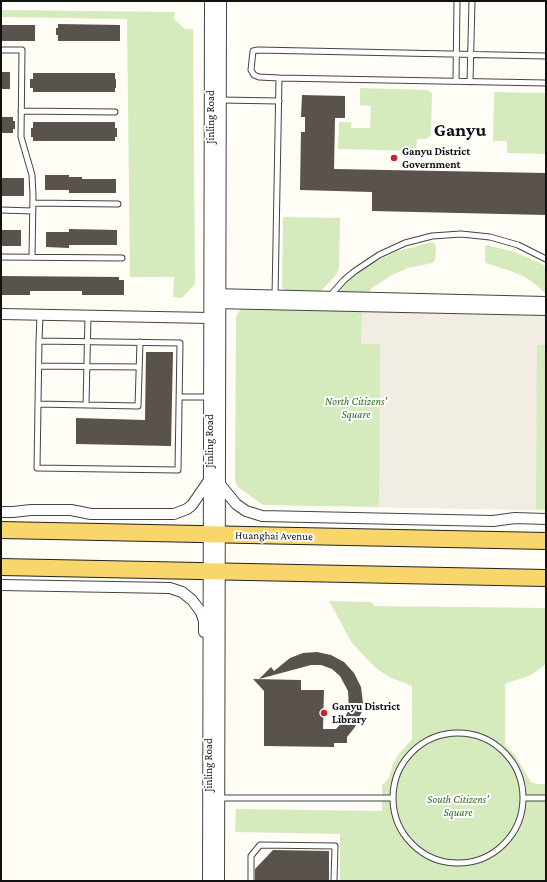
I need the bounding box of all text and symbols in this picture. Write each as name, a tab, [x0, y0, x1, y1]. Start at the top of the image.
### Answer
street label: Jinling Road	[204, 90, 218, 144]
district label: Ganyu	[434, 119, 486, 141]
place label: Ganyu District Government	[402, 145, 470, 171]
marker: Ganyu District Government	[389, 153, 399, 163]
park label: North Citizens' Square	[325, 395, 387, 421]
street label: Jinling Road	[203, 414, 217, 468]
street label: Huanghai Avenue	[235, 529, 313, 543]
place label: Ganyu District Library	[332, 700, 400, 726]
marker: Ganyu District Library	[319, 708, 329, 718]
street label: Jinling Road	[202, 738, 216, 792]
park label: South Citizens' Square	[427, 793, 489, 819]

